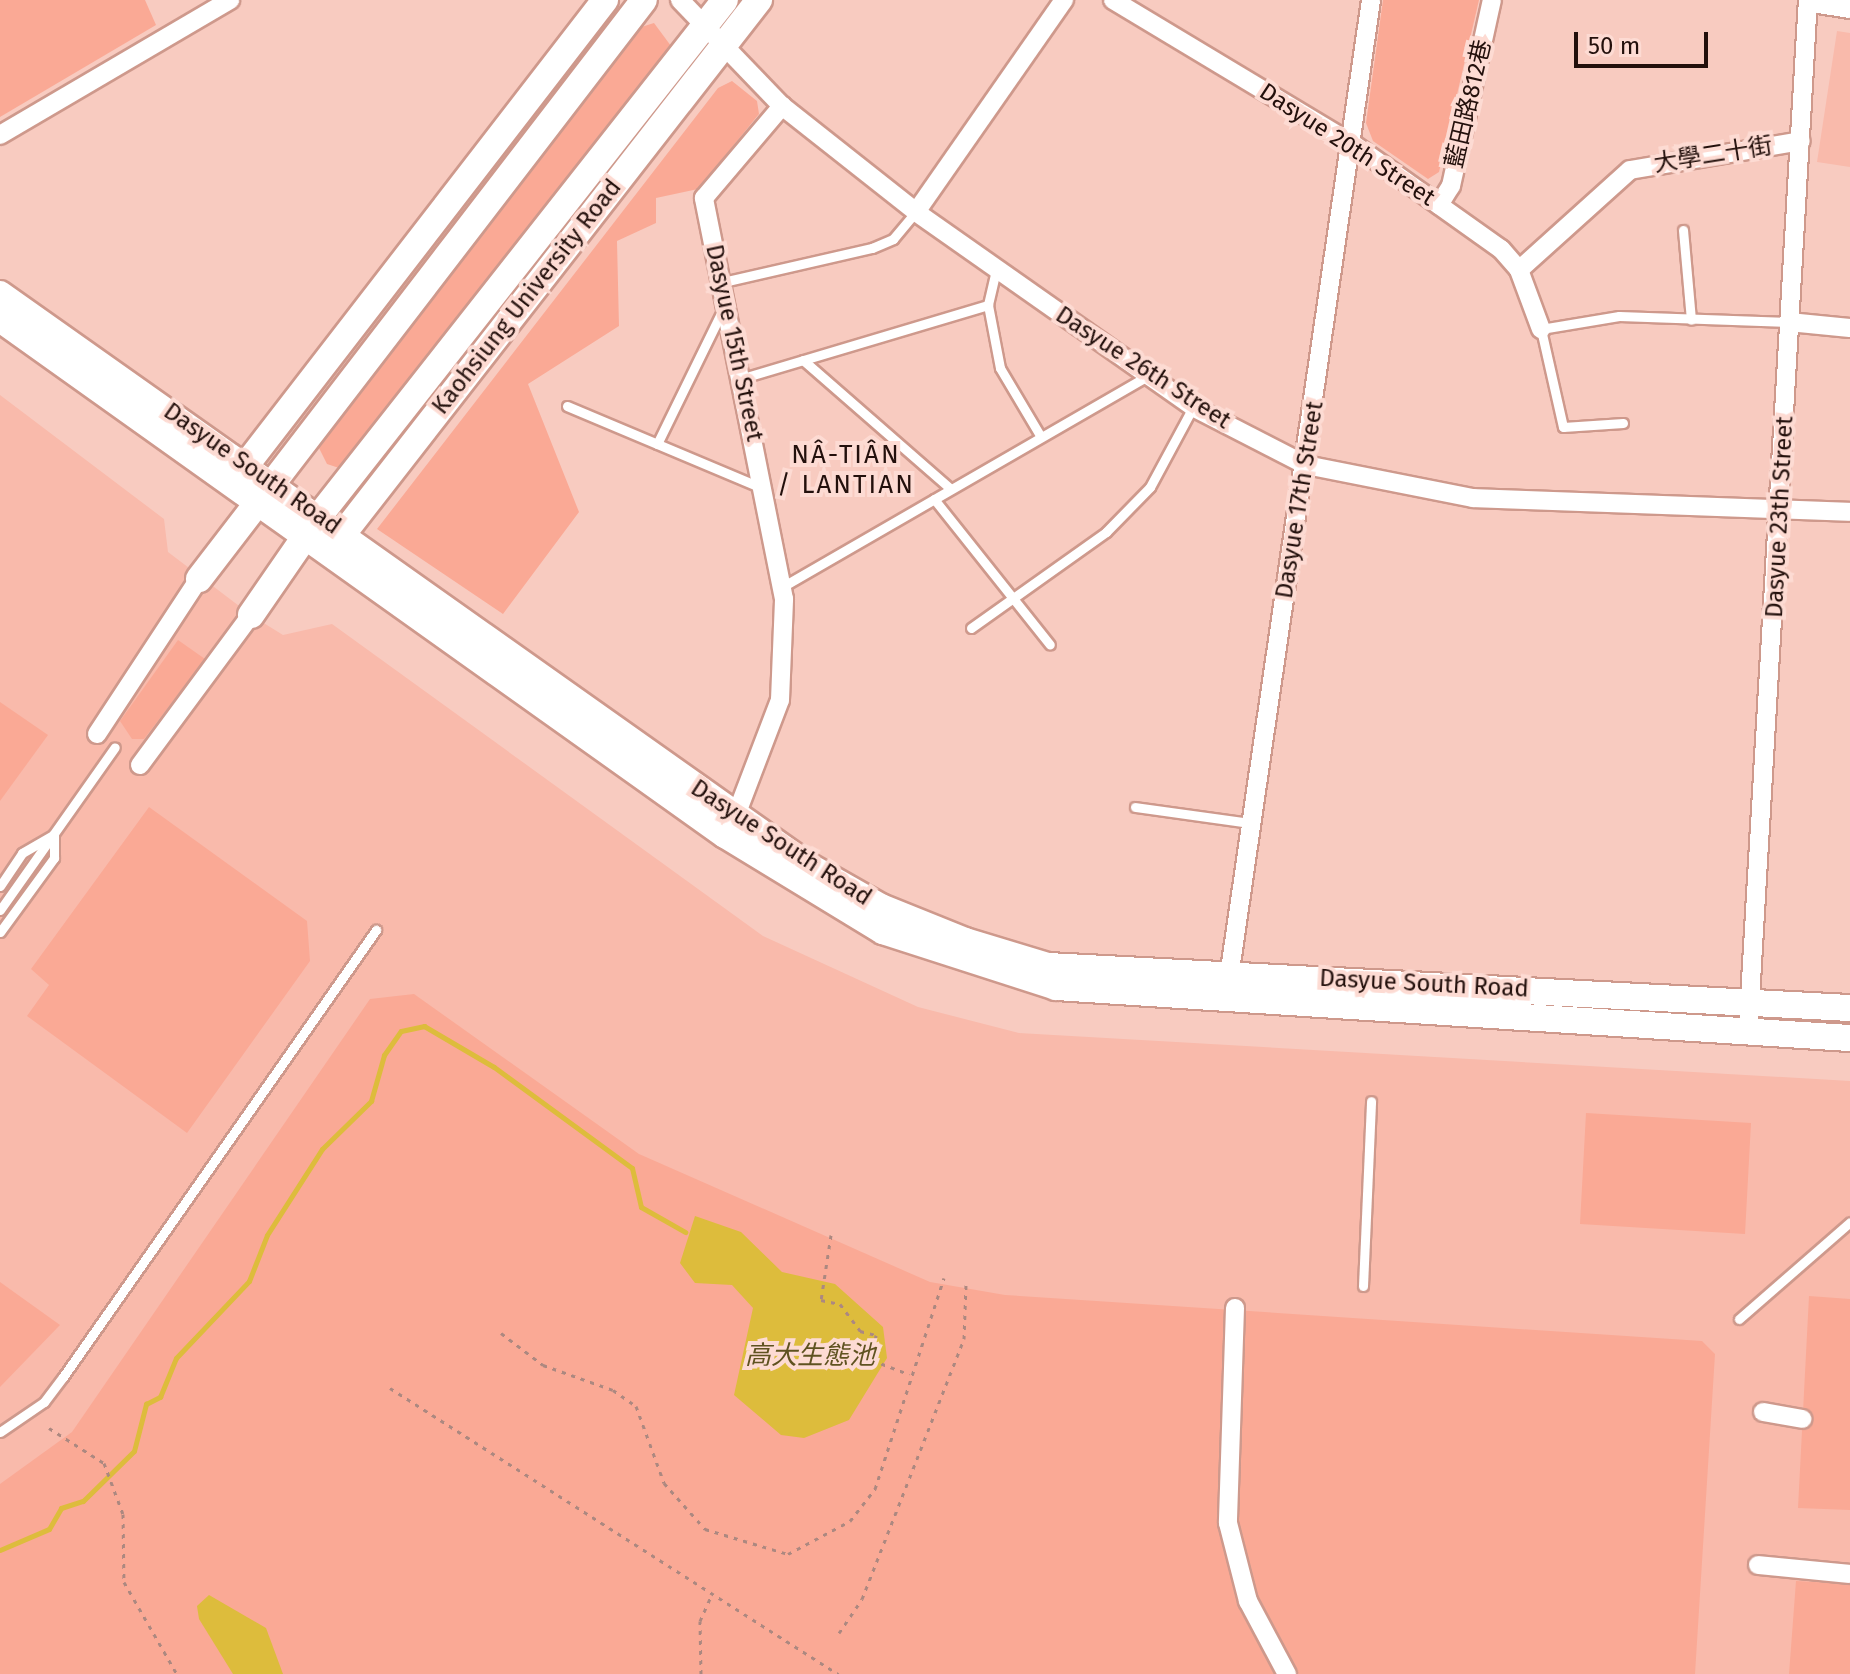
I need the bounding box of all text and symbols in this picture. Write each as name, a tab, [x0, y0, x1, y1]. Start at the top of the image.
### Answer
scale bar	[1578, 16, 1712, 66]
text: 50 m	[1588, 32, 1640, 60]
street label: 藍田路812巷	[1440, 37, 1498, 171]
street label: Dasyue 20th Street	[1254, 78, 1440, 212]
street label: 大學二十街	[1651, 131, 1775, 179]
street label: Kaohsiung University Road	[426, 174, 628, 420]
street label: Dasyue 15th Street	[699, 242, 769, 444]
street label: Dasyue 26th Street	[1050, 301, 1236, 435]
street label: Dasyue South Road	[158, 397, 346, 541]
street label: Dasyue 17th Street	[1270, 399, 1330, 601]
street label: Dasyue 23th Street	[1760, 415, 1800, 619]
district label: NÂ-TIÂN / LANTIAN	[777, 439, 915, 500]
street label: Dasyue South Road	[685, 774, 877, 912]
street label: Dasyue South Road	[1319, 964, 1529, 1004]
water label: 高大生態池	[745, 1340, 875, 1372]

